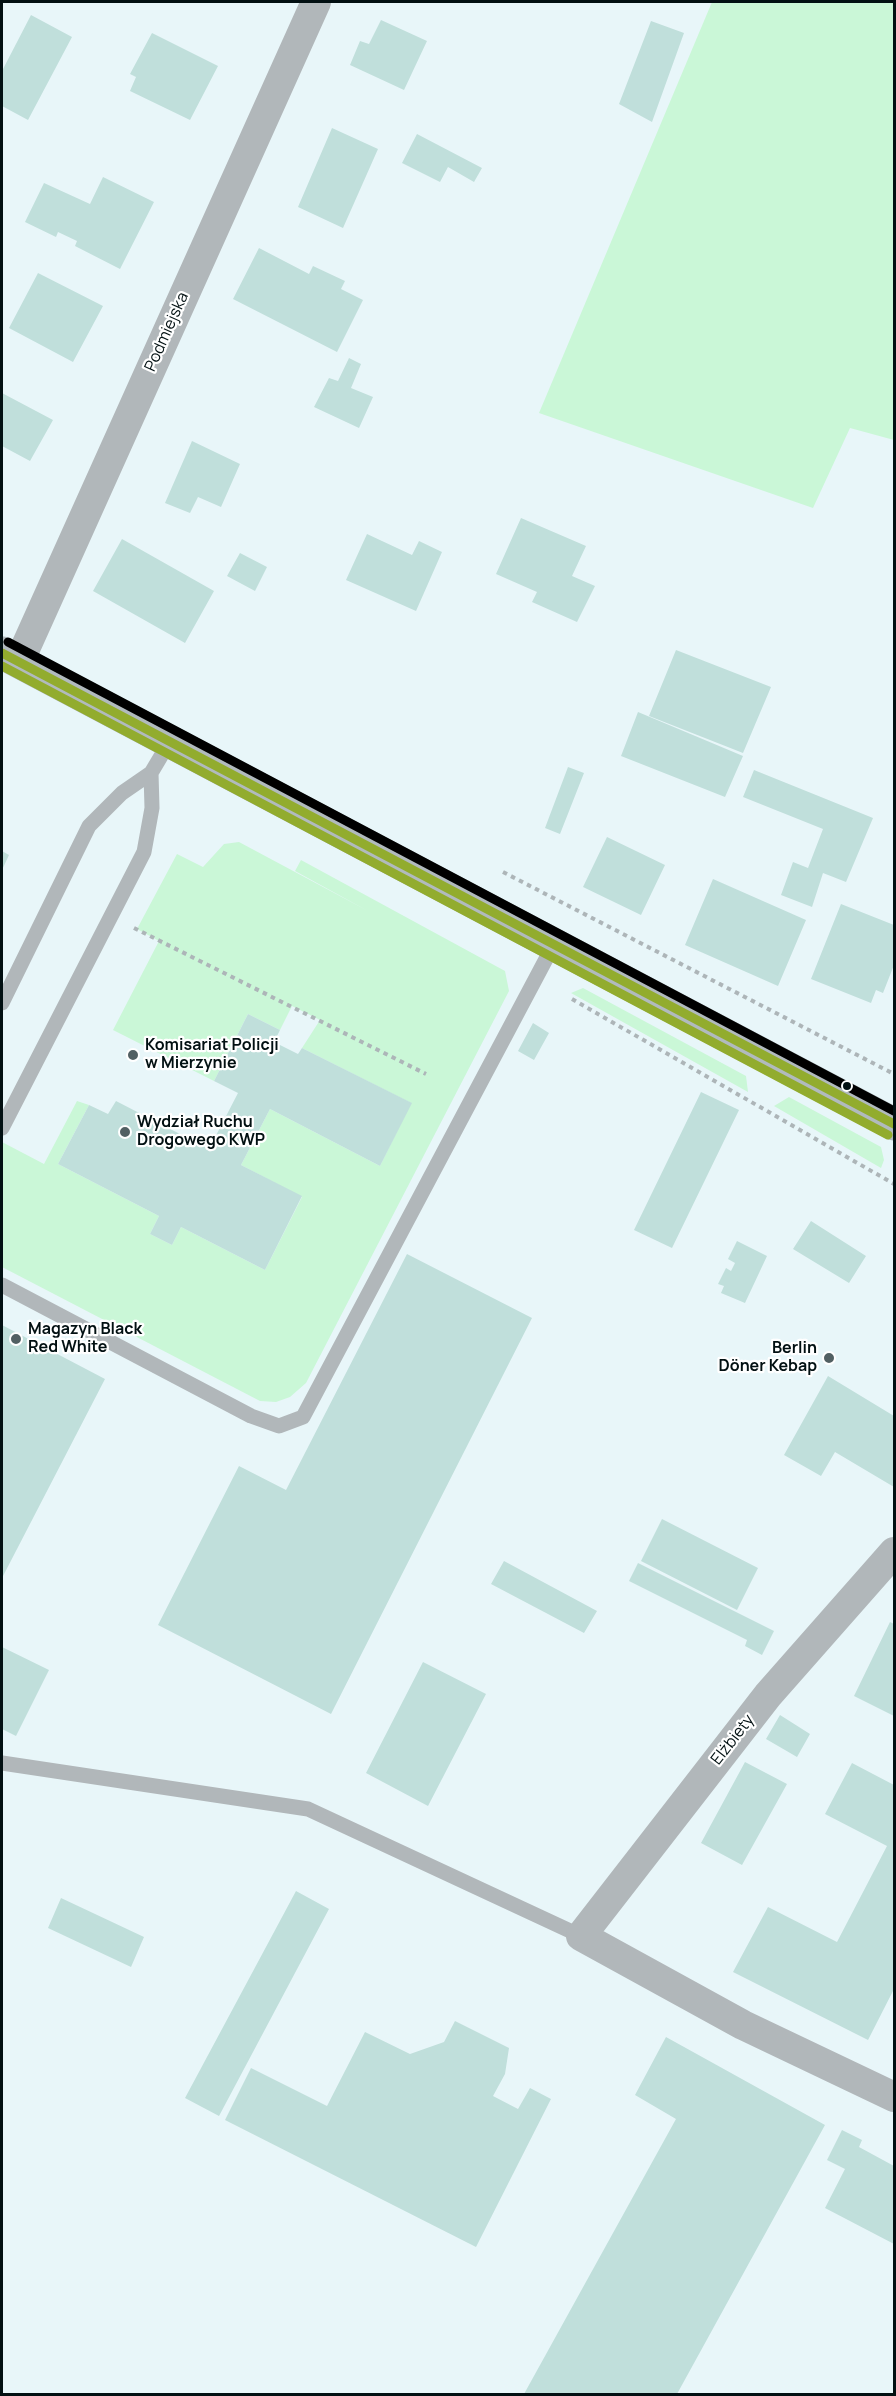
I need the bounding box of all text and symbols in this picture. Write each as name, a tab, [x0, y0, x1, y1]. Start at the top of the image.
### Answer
street label: Podmiejska	[141, 290, 193, 374]
place label: Komisariat Policji w Mierzynie	[145, 1036, 279, 1074]
marker: Komisariat Policji w Mierzynie	[126, 1048, 140, 1062]
unlabelled marker	[841, 1080, 853, 1092]
place label: Wydział Ruchu Drogowego KWP	[137, 1113, 265, 1151]
marker: Wydział Ruchu Drogowego KWP	[118, 1125, 132, 1139]
place label: Magazyn Black Red White	[28, 1320, 142, 1358]
marker: Magazyn Black Red White	[9, 1332, 23, 1346]
place label: Berlin Döner Kebap	[719, 1339, 817, 1377]
marker: Berlin Döner Kebap	[822, 1351, 836, 1365]
street label: Elżbiety	[707, 1711, 759, 1769]

